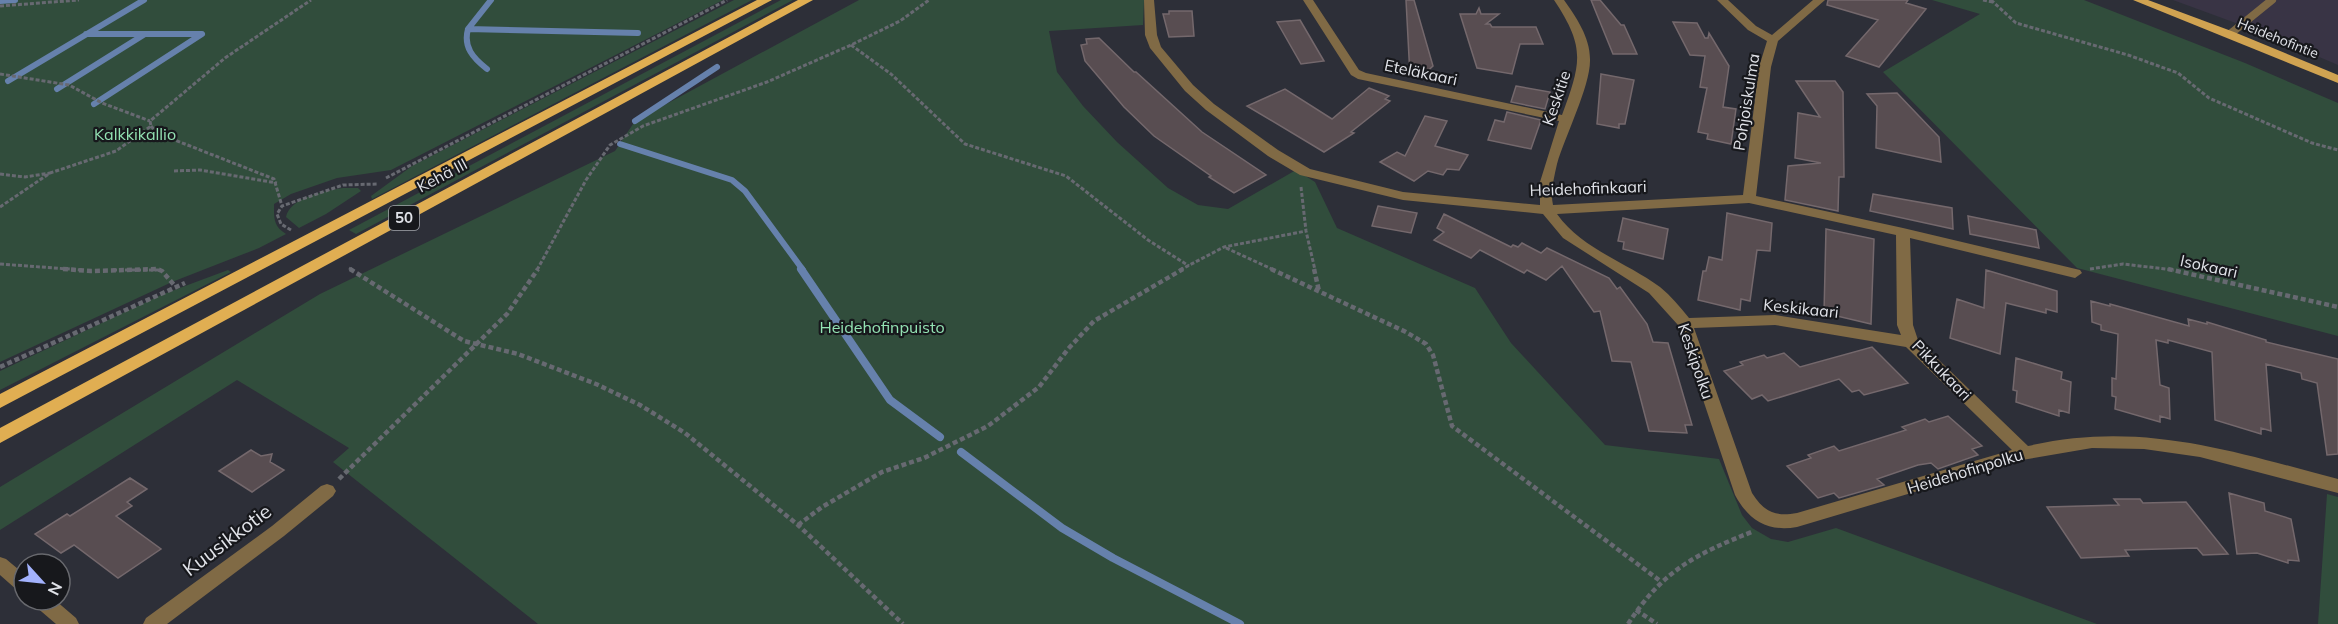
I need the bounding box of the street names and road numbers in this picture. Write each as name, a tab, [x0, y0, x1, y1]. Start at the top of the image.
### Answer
street label: Heidehofintie	[2235, 14, 2321, 62]
street label: Pohjoiskulma	[1728, 52, 1764, 152]
street label: Eteläkaari	[1383, 55, 1459, 89]
street label: Keskitie	[1537, 68, 1575, 128]
street label: Kehä III	[413, 153, 471, 197]
street label: Heidehofinkaari	[1529, 176, 1647, 200]
road number: 50	[389, 206, 419, 230]
street label: Isokaari	[2178, 250, 2240, 282]
street label: Keskikaari	[1762, 294, 1840, 322]
street label: Keskipolku	[1674, 321, 1718, 401]
street label: Pikkukaari	[1908, 335, 1976, 405]
street label: Heidehofinpolku	[1905, 444, 2025, 498]
street label: Kuusikkotie	[177, 498, 276, 581]

